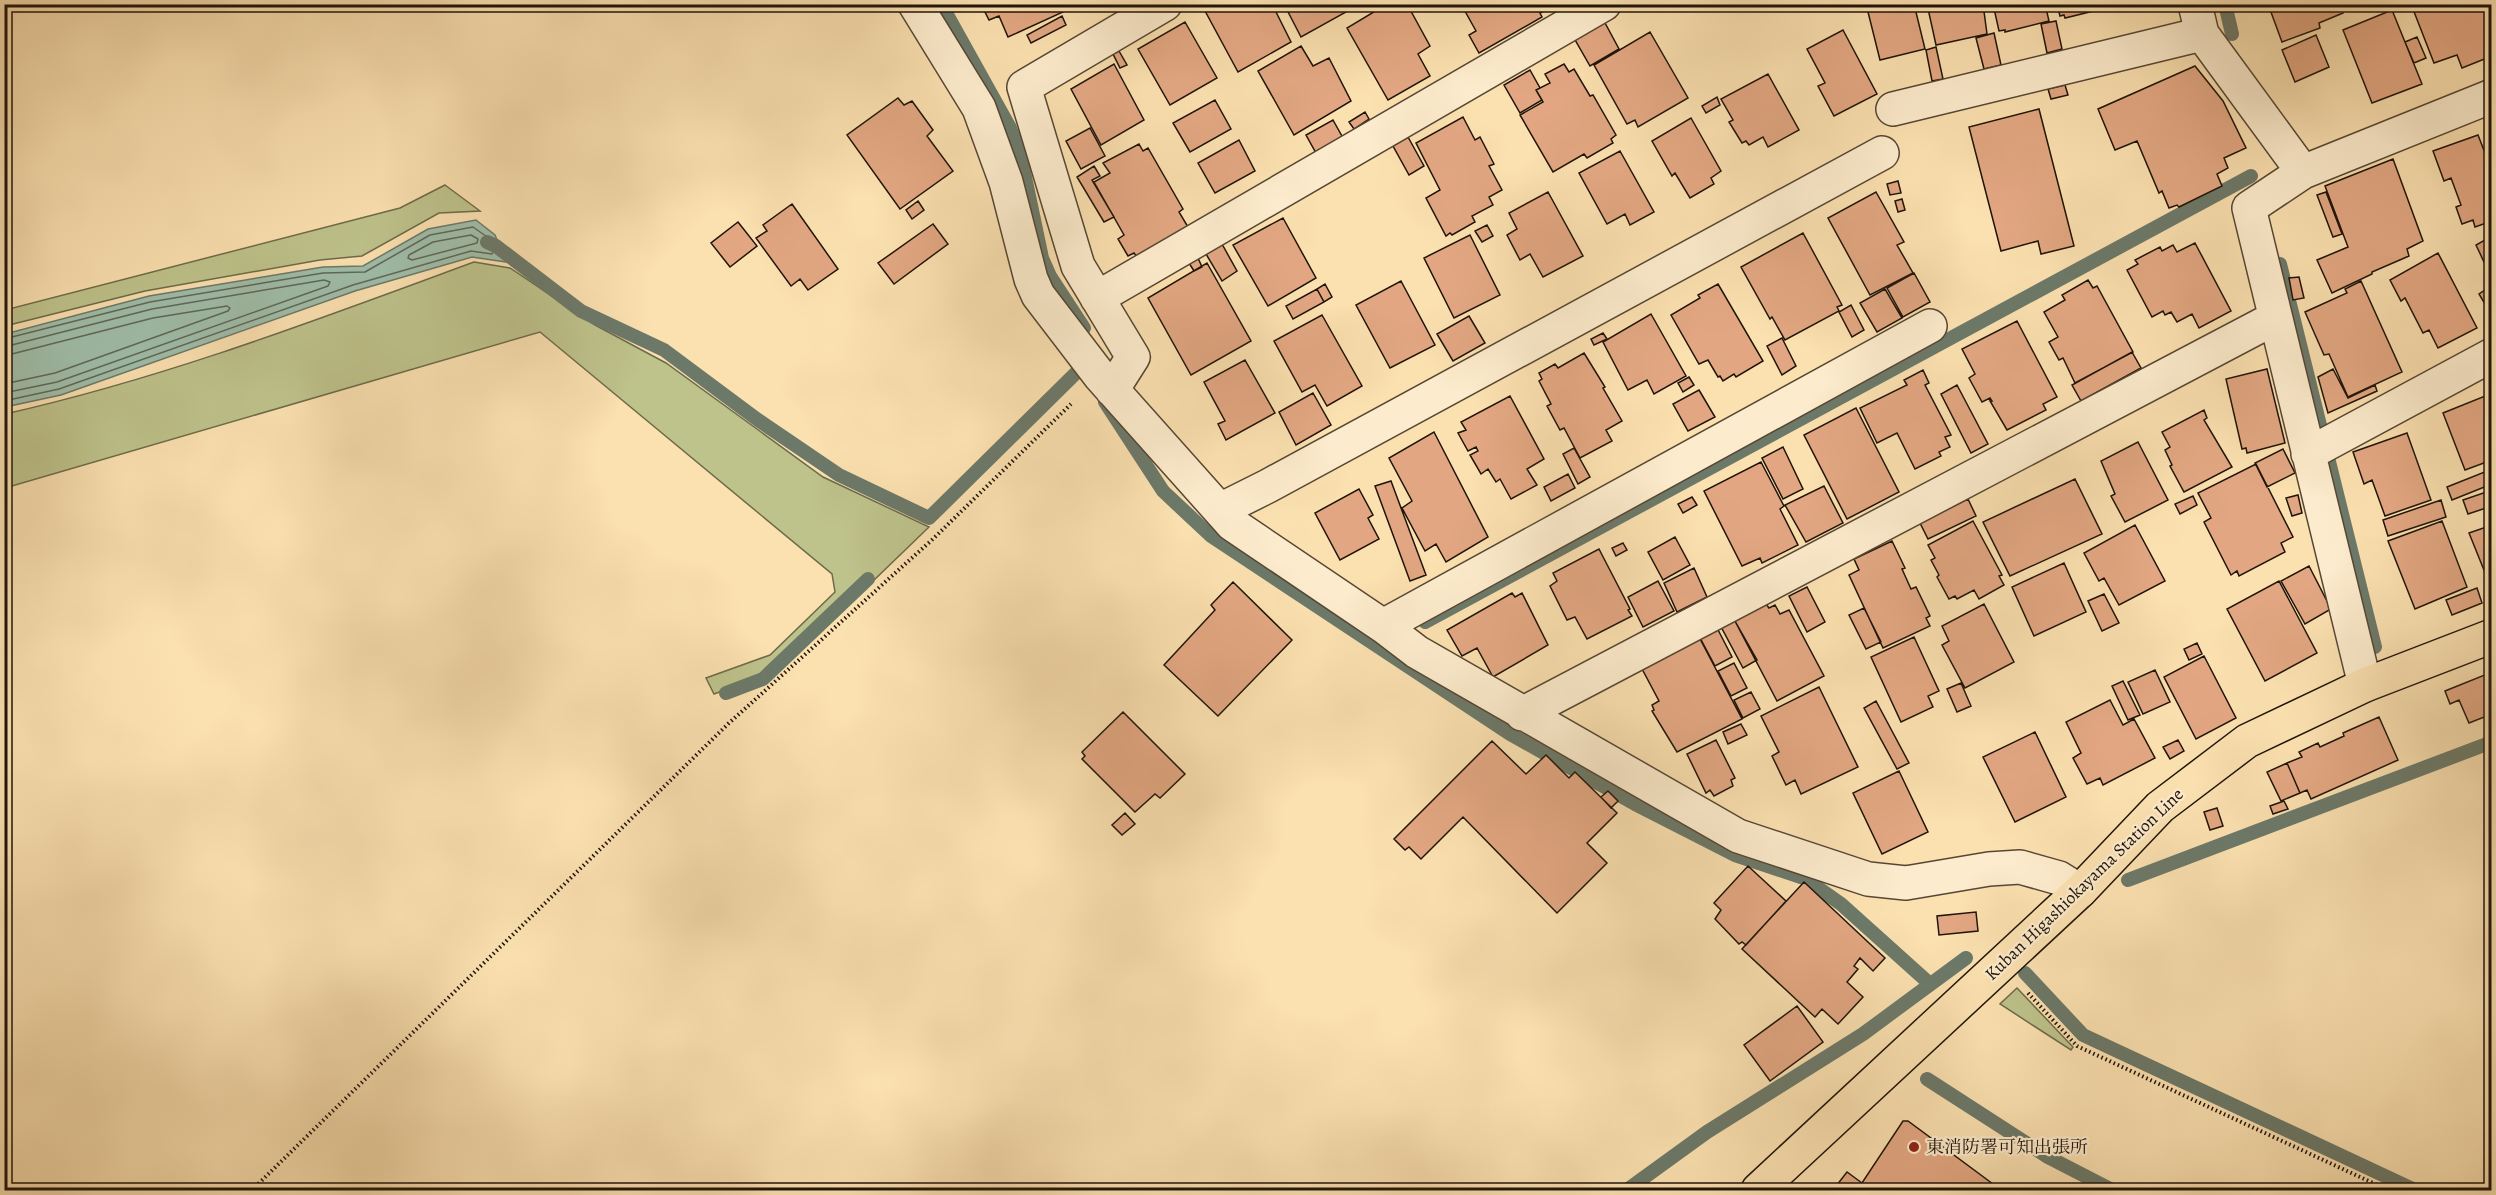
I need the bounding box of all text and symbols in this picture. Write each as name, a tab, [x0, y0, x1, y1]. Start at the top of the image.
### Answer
street label: Kuban Higashiokayama Station Line	[1980, 783, 2188, 985]
place label: 東消防署可知出張所	[1926, 1135, 2088, 1159]
marker: 東消防署可知出張所	[1907, 1140, 1921, 1154]

